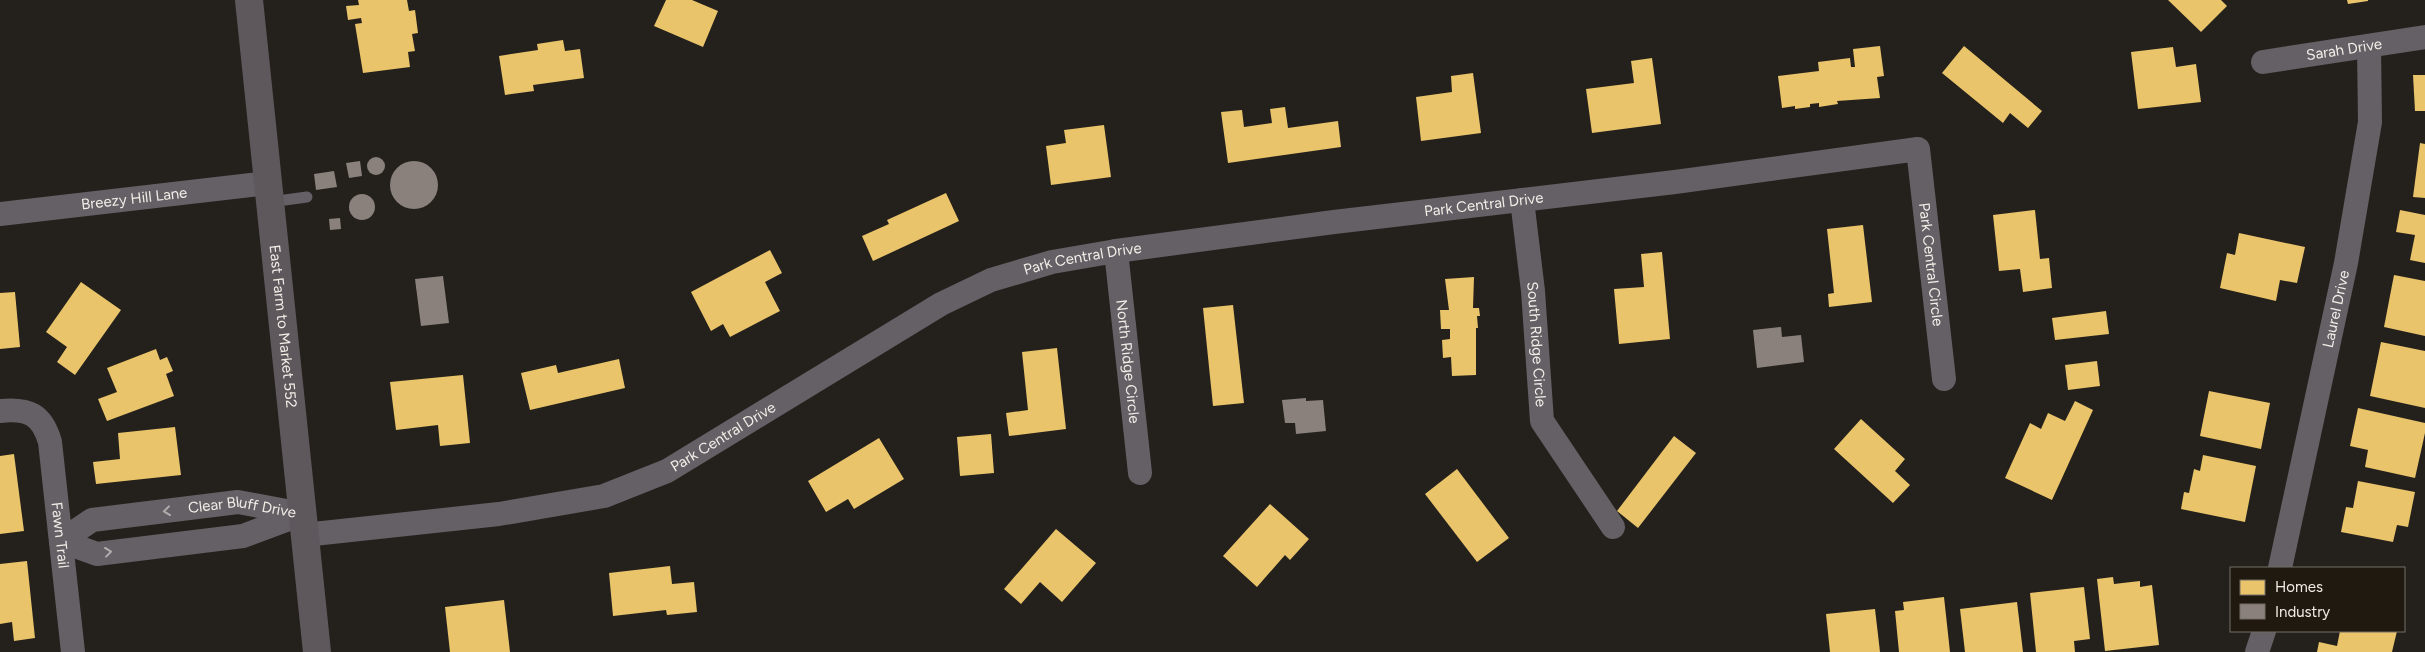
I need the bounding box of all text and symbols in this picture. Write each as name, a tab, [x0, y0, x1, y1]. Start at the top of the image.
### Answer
street label: Sarah Drive	[2305, 35, 2383, 64]
street label: Breezy Hill Lane	[80, 183, 188, 214]
street label: Park Central Drive	[1423, 189, 1544, 220]
street label: Park Central Circle	[1915, 202, 1947, 327]
street label: Park Central Drive	[1021, 239, 1143, 279]
street label: East Farm to Market 552	[266, 244, 300, 409]
street label: Laurel Drive	[2319, 269, 2353, 349]
street label: South Ridge Circle	[1523, 281, 1550, 407]
street label: North Ridge Circle	[1112, 298, 1144, 424]
street label: Park Central Drive	[667, 398, 779, 476]
street label: Clear Bluff Drive	[187, 493, 298, 522]
street label: Fawn Trail	[48, 501, 73, 569]
one-way arrow	[163, 505, 171, 516]
one-way arrow	[104, 547, 112, 558]
legend	[2230, 567, 2405, 632]
text: Homes	[2275, 578, 2323, 596]
text: Industry	[2275, 603, 2330, 621]

